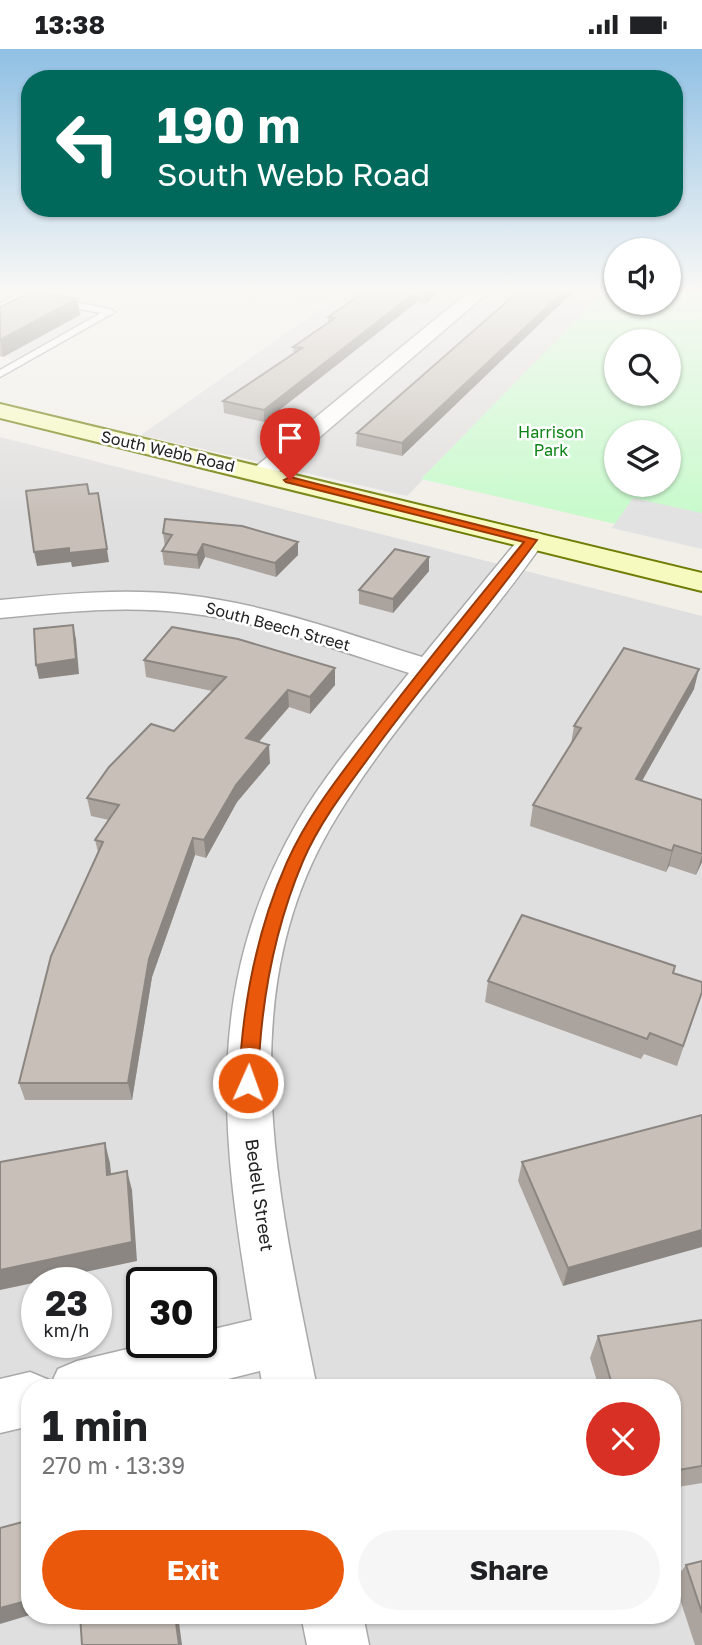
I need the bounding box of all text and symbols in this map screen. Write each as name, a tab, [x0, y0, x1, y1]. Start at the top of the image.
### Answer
text: 13:38	[35, 9, 105, 40]
text: 190 m	[157, 95, 300, 154]
icon: left	[42, 98, 133, 189]
text: South Webb Road	[157, 155, 430, 193]
map controls	[604, 238, 681, 497]
button: sound	[604, 238, 681, 315]
button: search	[604, 329, 681, 406]
pin	[260, 408, 320, 480]
icon: arrive	[271, 419, 309, 457]
button: layers	[604, 420, 681, 497]
park label: Harrison Park	[518, 422, 584, 460]
street label: South Webb Road	[99, 426, 237, 476]
street label: South Beech Street	[203, 597, 353, 655]
position arrow	[211, 1046, 285, 1120]
street label: Bedell Street	[241, 1137, 279, 1253]
speed limit sign: 30	[126, 1267, 217, 1358]
text: 23	[45, 1282, 88, 1324]
text: km/h	[44, 1319, 89, 1341]
text: 1 min	[42, 1400, 148, 1450]
button: close	[586, 1402, 660, 1476]
text: 270 m · 13:39	[42, 1451, 185, 1479]
button: Exit	[42, 1530, 344, 1610]
button: Share	[358, 1530, 660, 1610]

